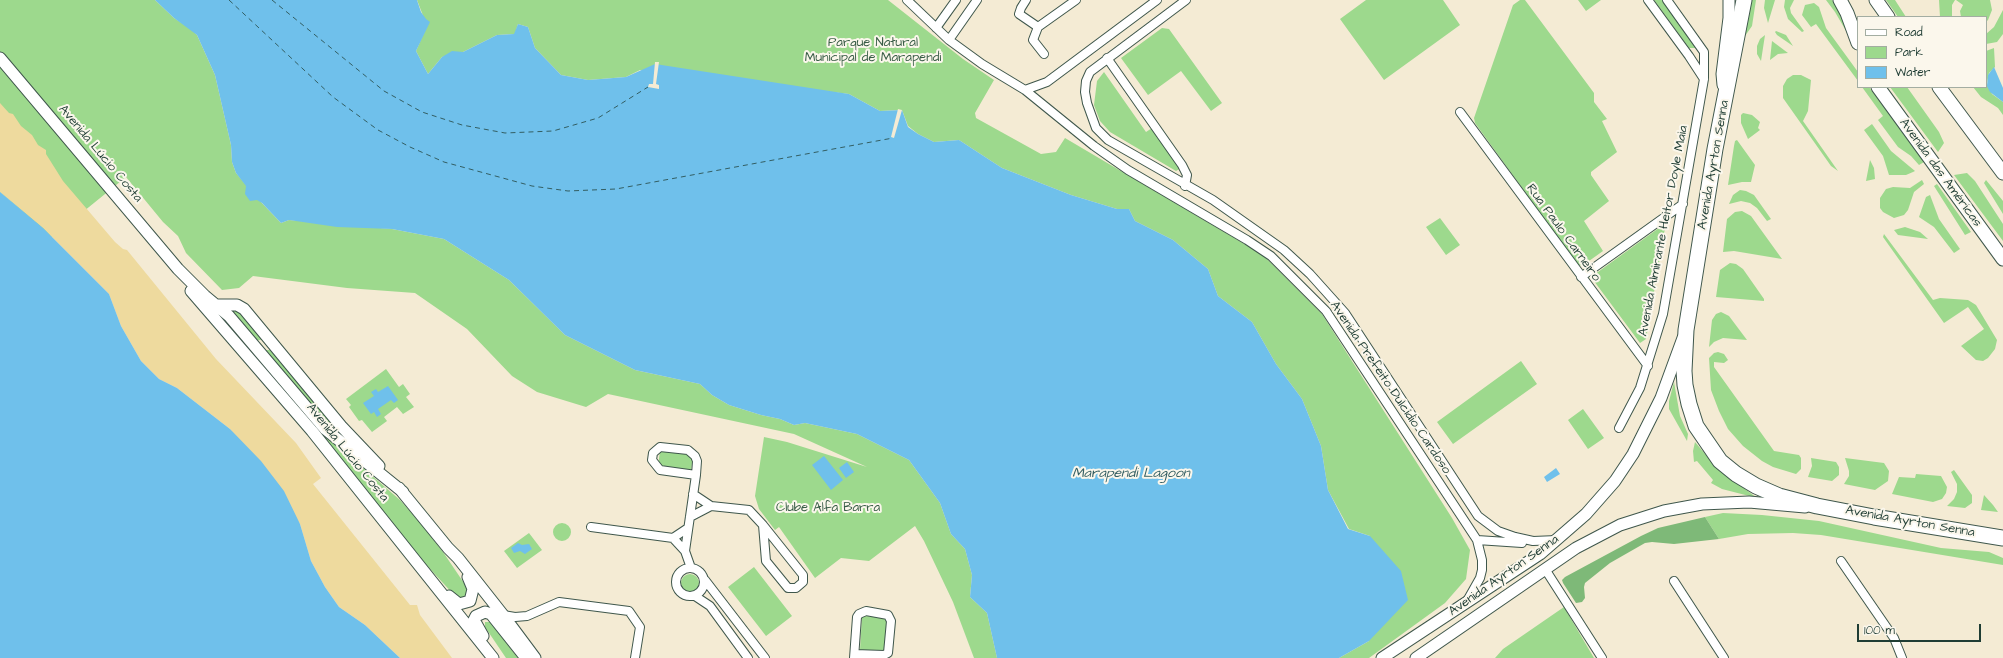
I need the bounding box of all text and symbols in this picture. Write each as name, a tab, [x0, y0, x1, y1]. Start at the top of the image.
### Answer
legend	[1857, 16, 1987, 88]
text: Road	[1895, 24, 1923, 41]
park label: Parque Natural Municipal de Marapendi	[805, 35, 941, 66]
text: Park	[1895, 44, 1923, 61]
text: Water	[1895, 64, 1930, 81]
street label: Avenida Ayrton Senna	[1695, 99, 1733, 231]
street label: Avenida Lúcio Costa	[55, 102, 145, 206]
street label: Avenida das Américas	[1895, 116, 1985, 230]
street label: Avenida Almirante Heitor Doyle Maia	[1636, 124, 1692, 338]
street label: Rua Paulo Carneiro	[1522, 181, 1604, 285]
street label: Avenida Prefeito Dulcídio Cardoso	[1326, 299, 1454, 477]
street label: Avenida Lúcio Costa	[302, 401, 392, 505]
water label: Marapendi Lagoon	[1072, 466, 1190, 482]
park label: Clube Alfa Barra	[776, 500, 880, 516]
street label: Avenida Ayrton Senna	[1844, 503, 1976, 541]
street label: Avenida Ayrton Senna	[1446, 532, 1562, 620]
scale bar	[1859, 616, 1983, 642]
text: 100 m	[1864, 622, 1895, 639]

